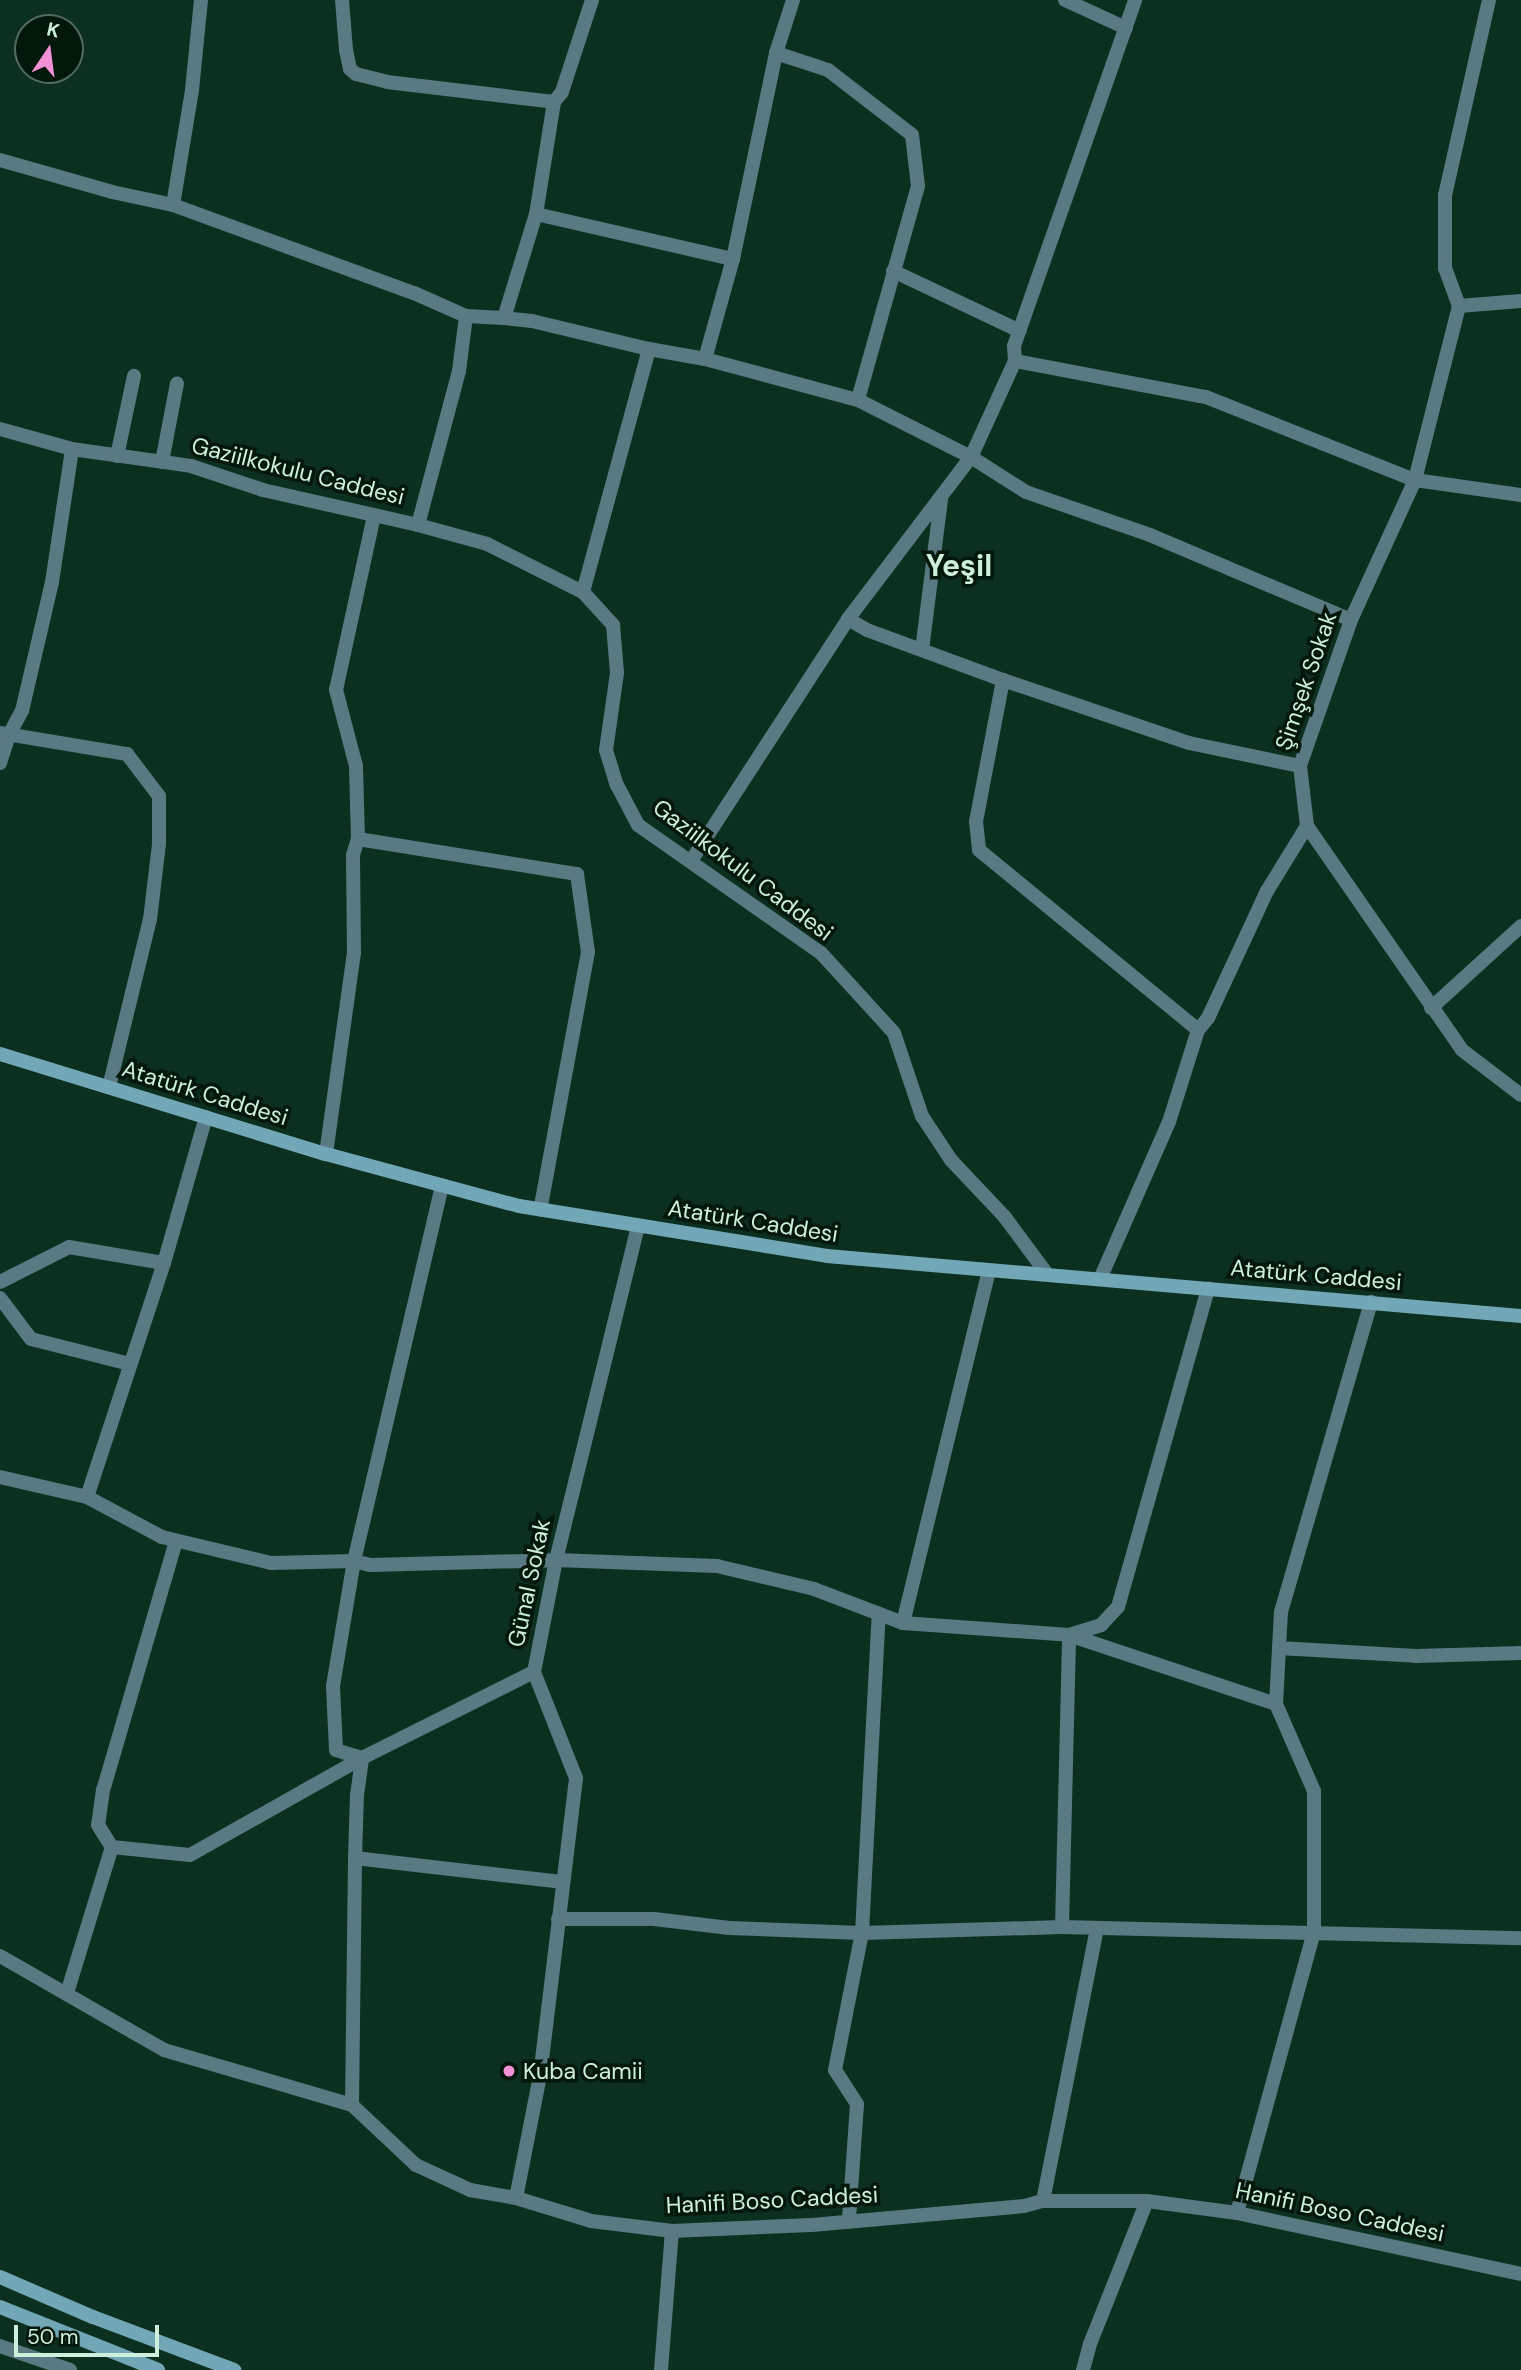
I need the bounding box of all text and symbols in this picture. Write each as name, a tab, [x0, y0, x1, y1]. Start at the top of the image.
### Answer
north arrow	[14, 14, 84, 84]
text: K	[45, 16, 62, 44]
street label: Gaziilkokulu Caddesi	[189, 431, 407, 511]
district label: Yeşil	[926, 548, 992, 584]
street label: Şimşek Sokak	[1269, 608, 1343, 754]
street label: Gaziilkokulu Caddesi	[648, 793, 838, 947]
street label: Atatürk Caddesi	[119, 1055, 291, 1131]
street label: Atatürk Caddesi	[666, 1194, 840, 1248]
street label: Atatürk Caddesi	[1229, 1254, 1403, 1296]
street label: Günal Sokak	[502, 1516, 556, 1650]
place label: Kuba Camii	[523, 2057, 643, 2085]
marker: Kuba Camii	[501, 2063, 517, 2079]
street label: Hanifi Boso Caddesi	[1233, 2176, 1447, 2248]
street label: Hanifi Boso Caddesi	[665, 2181, 879, 2219]
scale bar	[18, 2310, 163, 2354]
text: 50 m	[27, 2323, 78, 2351]

